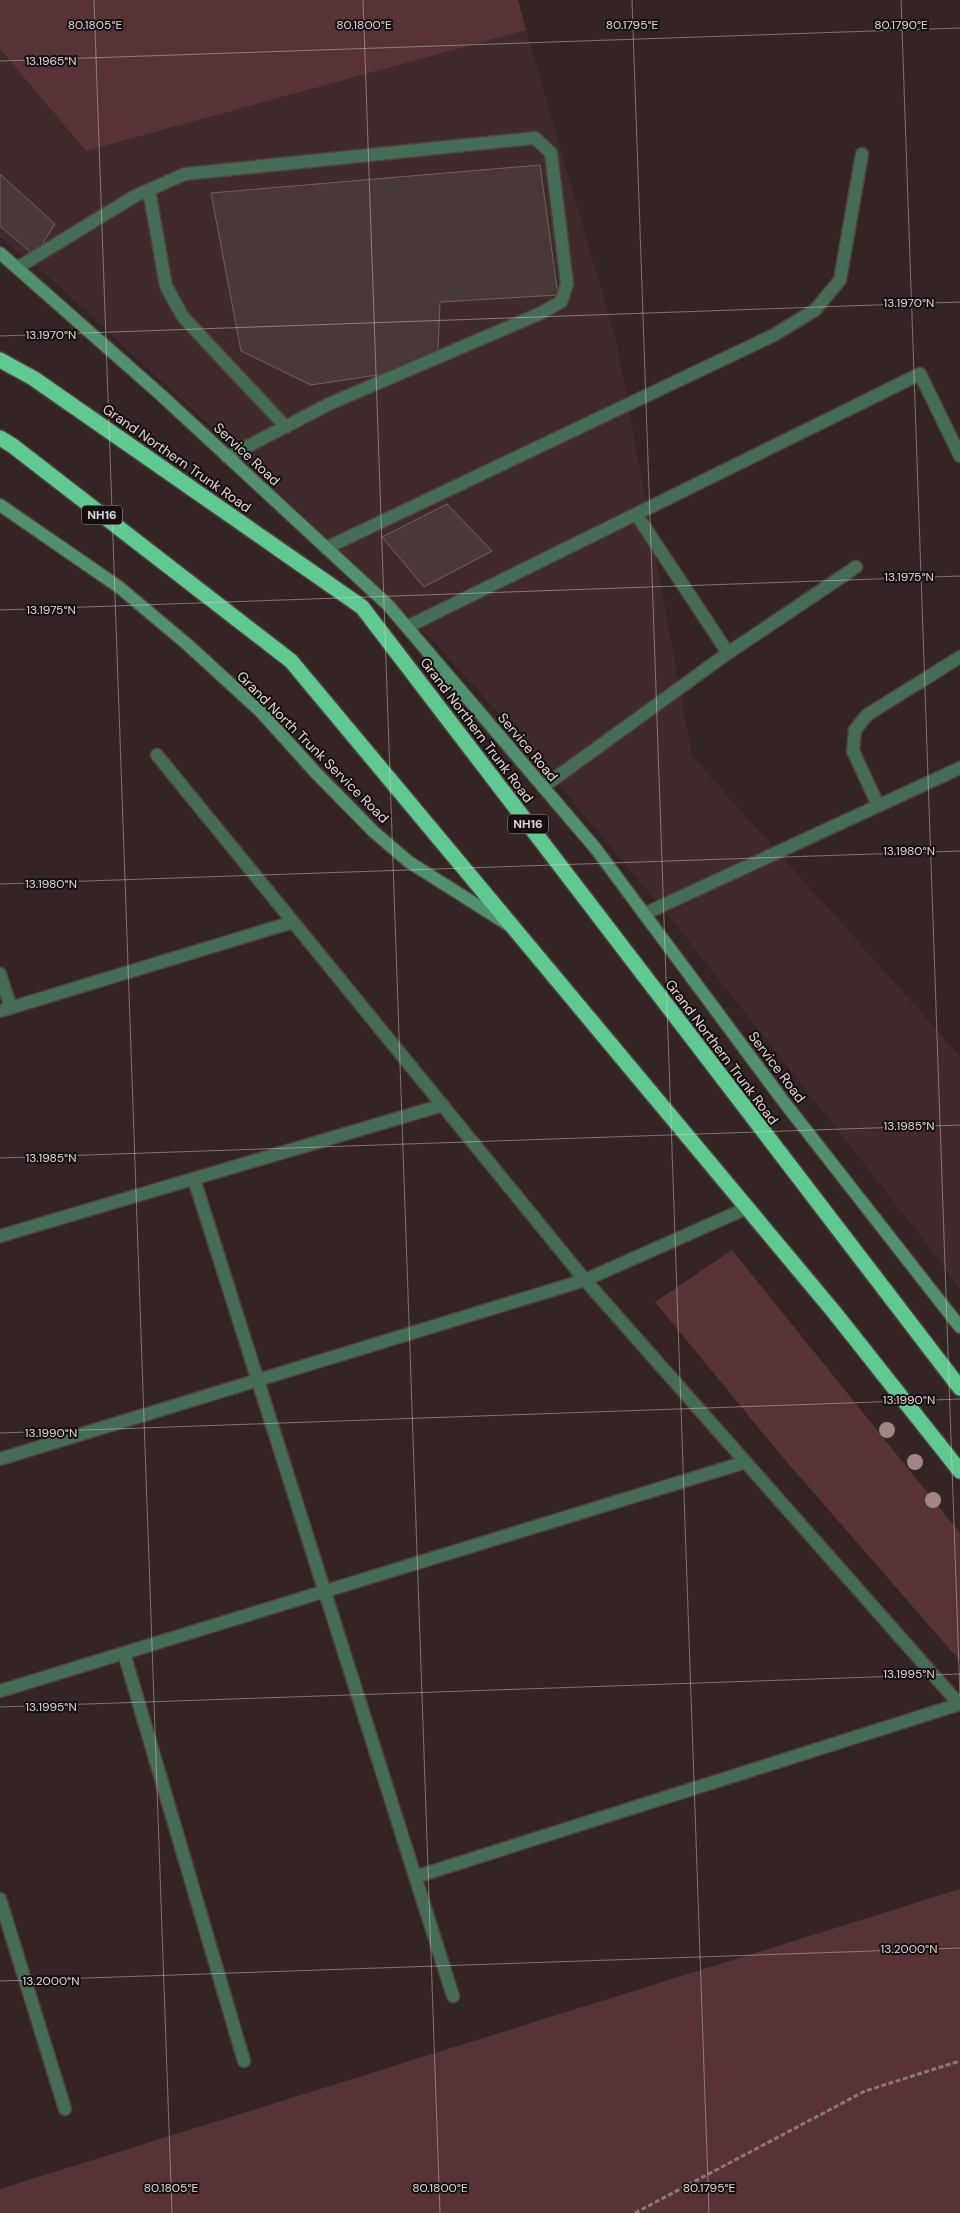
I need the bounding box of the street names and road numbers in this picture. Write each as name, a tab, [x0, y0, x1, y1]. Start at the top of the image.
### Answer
street label: Grand Northern Trunk Road	[99, 400, 255, 516]
street label: Service Road	[210, 419, 284, 489]
road number: NH16	[82, 506, 122, 524]
street label: Grand Northern Trunk Road	[416, 654, 538, 806]
street label: Grand North Trunk Service Road	[233, 667, 393, 827]
street label: Service Road	[494, 709, 562, 785]
road number: NH16	[508, 814, 548, 834]
street label: Grand Northern Trunk Road	[661, 976, 783, 1128]
street label: Service Road	[744, 1028, 810, 1106]

